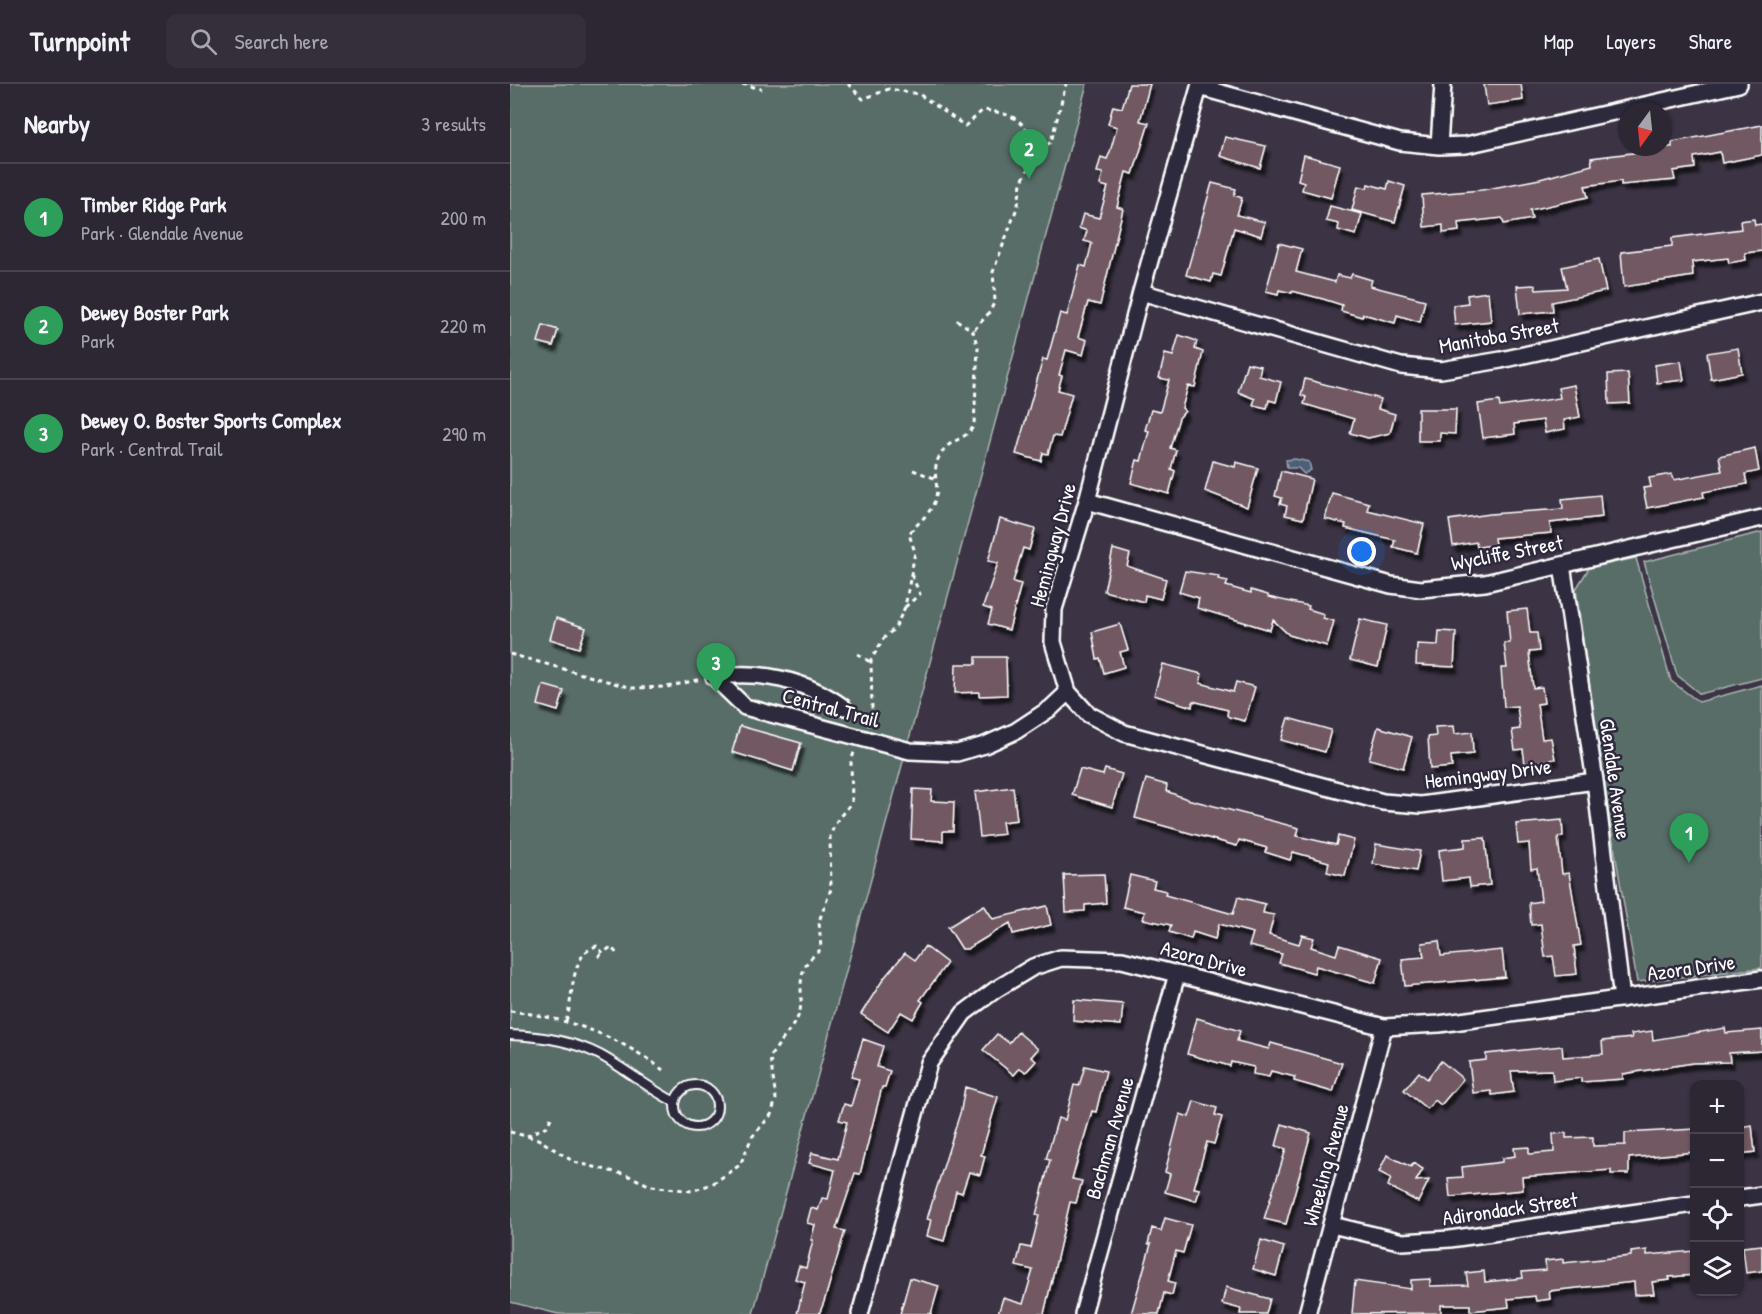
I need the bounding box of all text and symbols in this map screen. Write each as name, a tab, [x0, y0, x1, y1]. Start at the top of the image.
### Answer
search box	[166, 14, 586, 68]
text: Turnpoint	[30, 22, 130, 60]
icon: search	[187, 25, 220, 58]
text: Search here	[235, 26, 329, 56]
text: Map	[1544, 27, 1573, 56]
text: Layers	[1606, 27, 1656, 56]
text: Share	[1689, 27, 1732, 56]
north arrow	[1618, 102, 1672, 156]
text: Nearby	[24, 106, 90, 141]
text: 3 results	[421, 110, 486, 137]
pin: 2	[1010, 130, 1048, 179]
text: Timber Ridge Park	[81, 189, 226, 219]
text: 1	[40, 204, 47, 231]
text: 200 m	[441, 204, 486, 231]
text: Park · Glendale Avenue	[81, 219, 244, 246]
text: Dewey Boster Park	[81, 297, 229, 327]
street label: Manitoba Street	[1437, 311, 1562, 360]
text: 2	[39, 312, 48, 339]
text: 220 m	[440, 312, 486, 339]
text: Park	[81, 327, 114, 354]
text: Dewey O. Boster Sports Complex	[81, 405, 342, 435]
text: 3	[39, 420, 48, 447]
text: 290 m	[442, 420, 486, 447]
text: Park · Central Trail	[81, 435, 223, 462]
street label: Hemingway Drive	[1022, 480, 1083, 610]
street label: Wycliffe Street	[1448, 527, 1566, 578]
your location	[1347, 537, 1376, 566]
pin: 3	[696, 644, 736, 693]
street label: Central Trail	[779, 681, 883, 735]
street label: Glendale Avenue	[1593, 717, 1638, 841]
street label: Hemingway Drive	[1423, 751, 1553, 796]
pin: 1	[1670, 814, 1708, 863]
street label: Azora Drive	[1158, 933, 1251, 984]
street label: Azora Drive	[1645, 947, 1737, 988]
street label: Bachman Avenue	[1078, 1073, 1141, 1202]
map controls	[1690, 1080, 1744, 1296]
button: +	[1690, 1080, 1744, 1134]
street label: Wheeling Avenue	[1295, 1100, 1356, 1229]
button: −	[1690, 1134, 1744, 1188]
street label: Adirondack Street	[1440, 1185, 1580, 1232]
button: locate	[1690, 1188, 1744, 1242]
button: layers	[1690, 1242, 1744, 1296]

